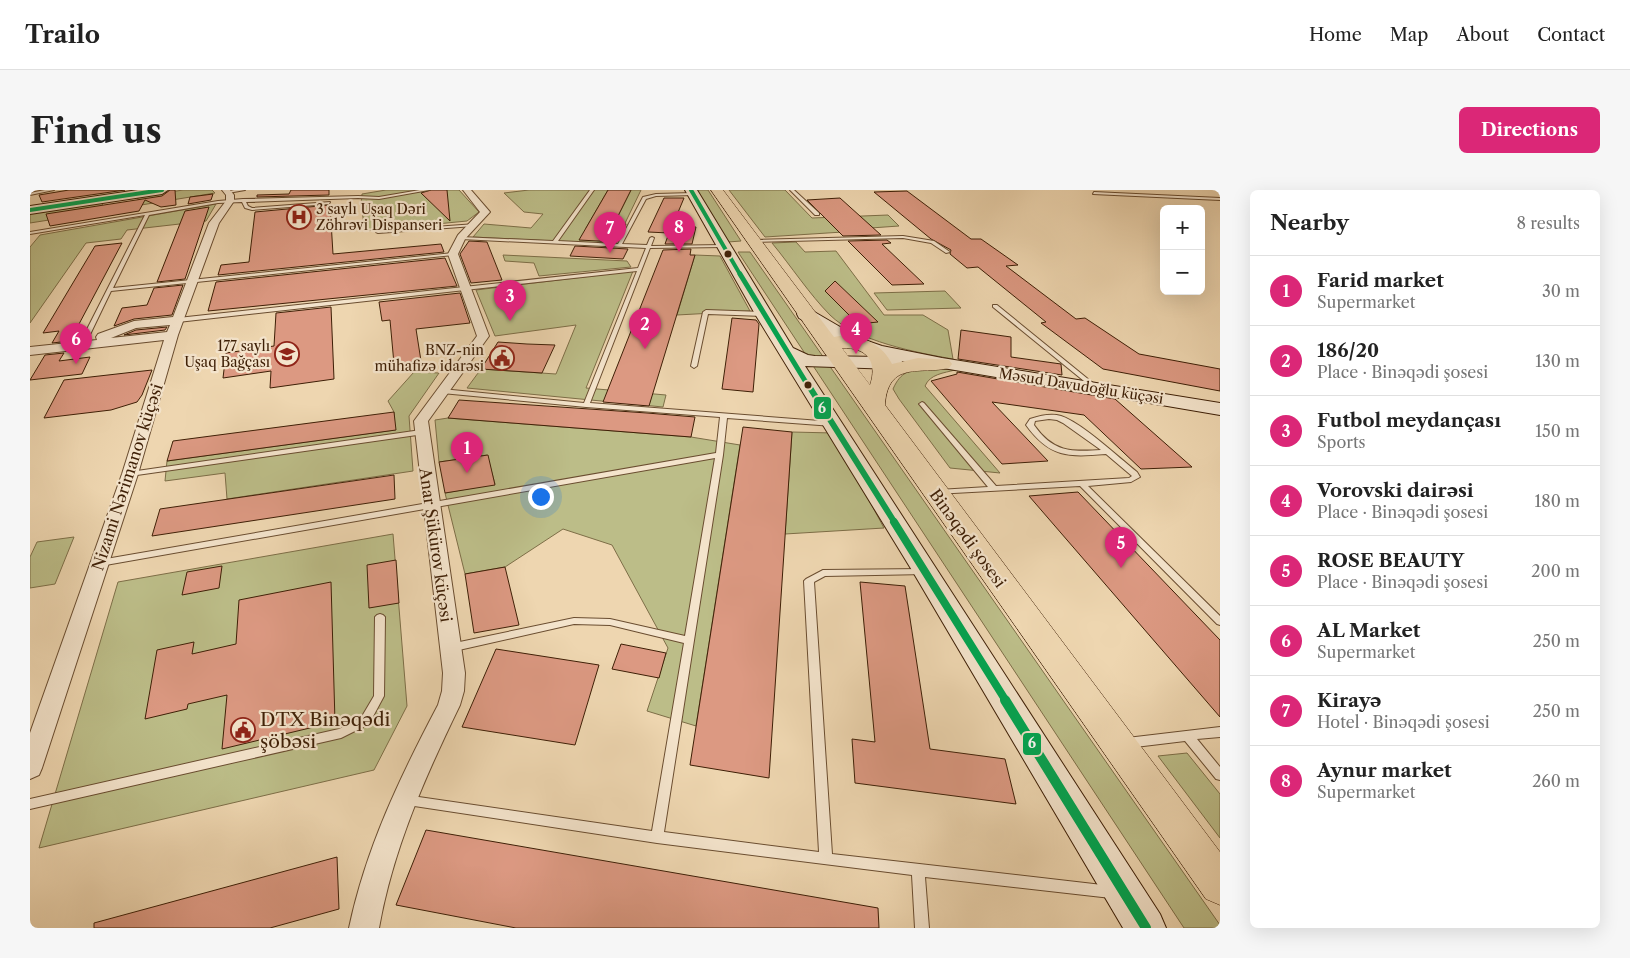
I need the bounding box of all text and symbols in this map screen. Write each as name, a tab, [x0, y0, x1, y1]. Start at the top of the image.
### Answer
text: Trailo	[25, 20, 100, 49]
text: Home	[1309, 24, 1362, 46]
text: Map	[1390, 24, 1428, 46]
text: About	[1456, 24, 1509, 46]
text: Contact	[1537, 24, 1605, 46]
button: Directions	[1459, 107, 1600, 153]
text: Find us	[30, 109, 162, 152]
place label: 3 saylı Uşaq Dəri Zöhrəvi Dispanseri	[316, 200, 442, 234]
hospital icon: 3 saylı Uşaq Dəri Zöhrəvi Dispanseri	[286, 204, 312, 230]
map controls	[1160, 205, 1205, 295]
button: +	[1160, 205, 1205, 250]
text: Nearby	[1270, 210, 1349, 235]
pin: 8	[663, 211, 695, 252]
pin: 7	[594, 212, 626, 253]
text: 8 results	[1517, 213, 1580, 233]
unlabelled marker	[723, 249, 733, 259]
button: −	[1160, 250, 1205, 295]
text: Farid market	[1317, 269, 1444, 292]
pin: 3	[494, 280, 526, 321]
text: 1	[1282, 281, 1290, 301]
text: 30 m	[1542, 281, 1580, 301]
text: Supermarket	[1317, 292, 1415, 312]
pin: 2	[629, 308, 661, 349]
pin: 4	[840, 313, 872, 354]
pin: 6	[60, 323, 92, 364]
place label: 177 saylı Uşaq Bağçası	[184, 337, 270, 371]
text: 186/20	[1317, 339, 1379, 362]
school or university icon: 177 saylı Uşaq Bağçası	[274, 341, 300, 367]
place label: BNZ-nin mühafizə idarəsi	[375, 341, 484, 375]
public building icon: BNZ-nin mühafizə idarəsi	[489, 345, 515, 371]
text: 2	[1281, 351, 1291, 371]
text: 130 m	[1535, 351, 1580, 371]
text: Place · Binəqədi şosesi	[1317, 362, 1488, 382]
street label: Məsud Davudoğlu küçəsi	[997, 364, 1165, 408]
unlabelled marker	[803, 380, 813, 390]
street label: Nizami Nərimanov küçəsi	[87, 381, 167, 573]
line badge: 6	[813, 396, 832, 420]
text: 6	[818, 399, 826, 417]
text: Futbol meydançası	[1317, 409, 1501, 432]
text: 3	[1281, 421, 1291, 441]
text: 150 m	[1535, 421, 1580, 441]
pin: 1	[451, 432, 483, 473]
text: Sports	[1317, 432, 1366, 452]
street label: Anar Şükürov küçəsi	[415, 466, 457, 624]
text: Vorovski dairəsi	[1317, 479, 1474, 502]
your location	[528, 484, 554, 510]
street label: Binəqədi şosesi	[926, 485, 1011, 591]
text: 4	[1281, 491, 1291, 511]
text: 180 m	[1534, 491, 1580, 511]
text: Place · Binəqədi şosesi	[1317, 502, 1488, 522]
pin: 5	[1105, 527, 1137, 568]
text: ROSE BEAUTY	[1317, 549, 1464, 572]
text: 5	[1282, 561, 1290, 581]
text: 200 m	[1531, 561, 1580, 581]
text: Place · Binəqədi şosesi	[1317, 572, 1488, 592]
text: AL Market	[1317, 619, 1420, 642]
text: 6	[1281, 631, 1291, 651]
text: 250 m	[1533, 631, 1580, 651]
text: Supermarket	[1317, 642, 1415, 662]
text: Kirayə	[1317, 689, 1381, 712]
text: 7	[1282, 701, 1290, 721]
text: 250 m	[1533, 701, 1580, 721]
place label: DTX Binəqədi şöbəsi	[260, 708, 390, 753]
text: Hotel · Binəqədi şosesi	[1317, 712, 1490, 732]
public building icon: DTX Binəqədi şöbəsi	[230, 717, 256, 743]
line badge: 6	[1022, 732, 1042, 756]
text: 6	[1028, 734, 1036, 752]
text: Aynur market	[1317, 759, 1452, 782]
text: 8	[1281, 771, 1291, 791]
text: 260 m	[1532, 771, 1580, 791]
text: Supermarket	[1317, 782, 1415, 802]

